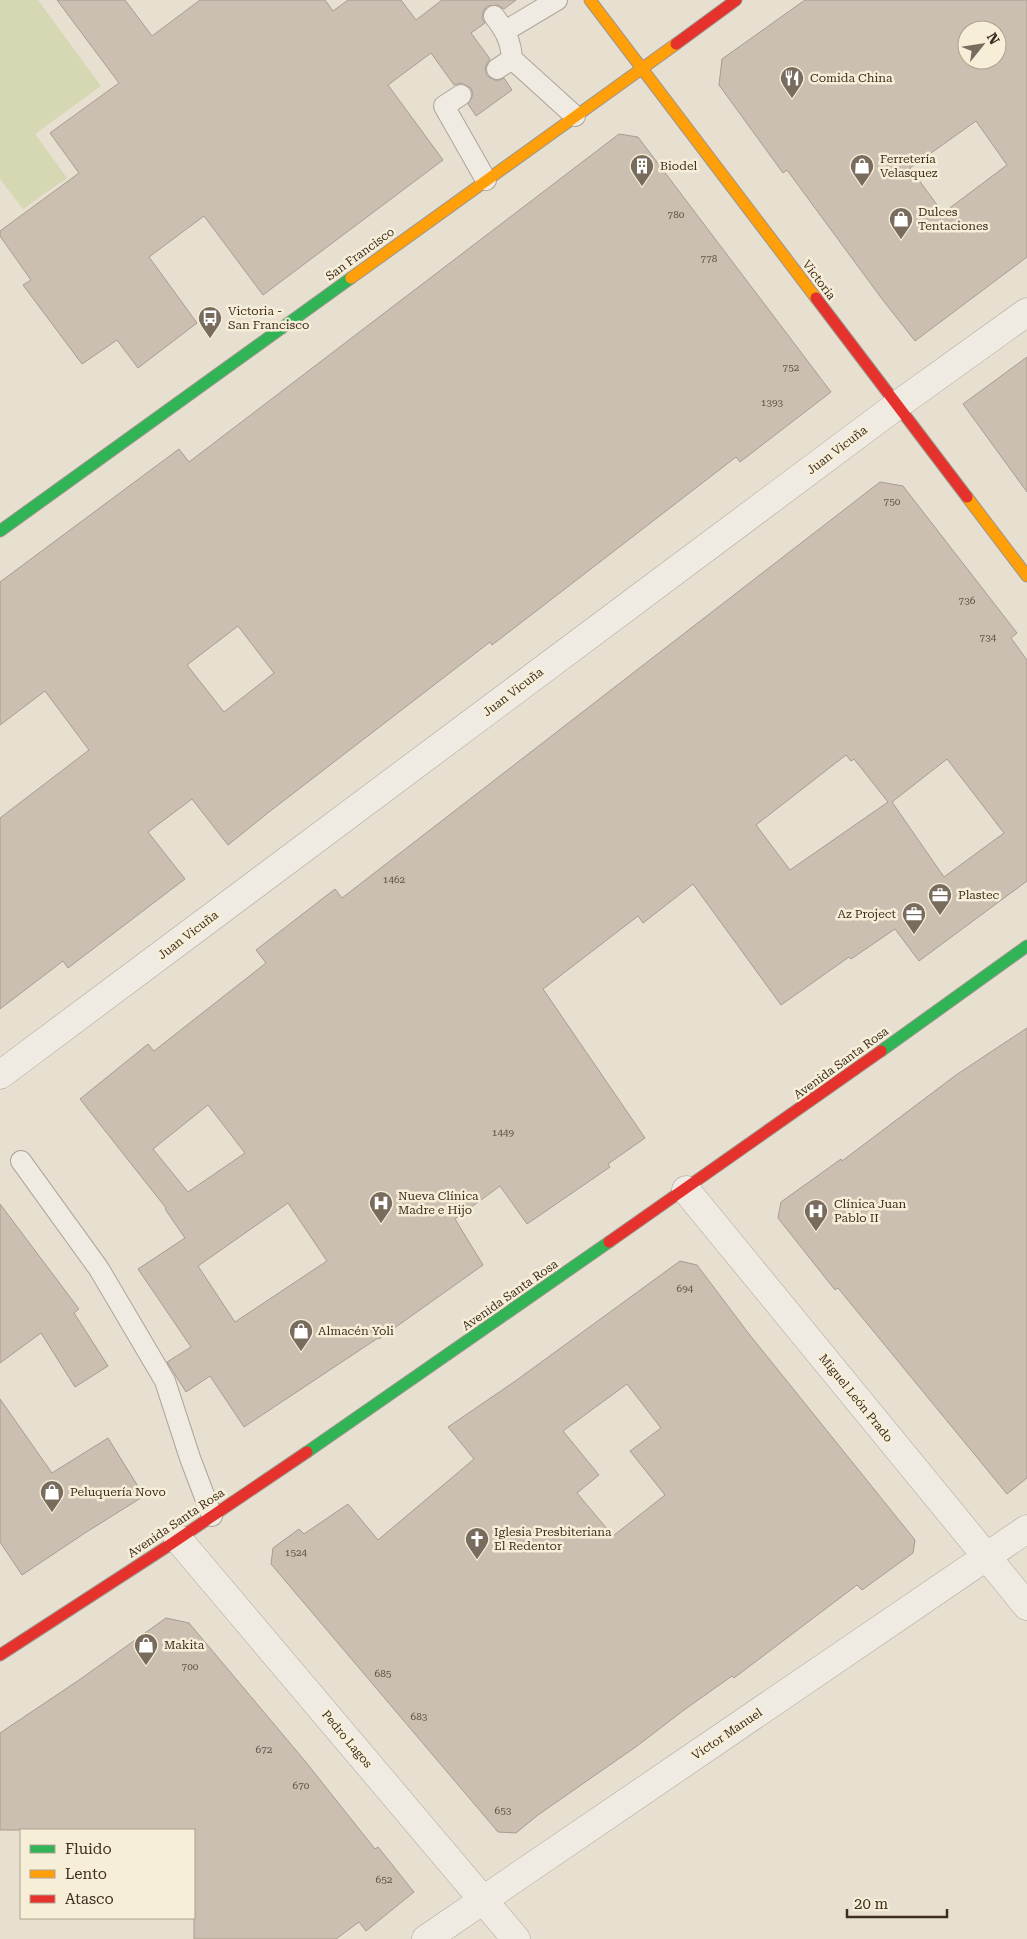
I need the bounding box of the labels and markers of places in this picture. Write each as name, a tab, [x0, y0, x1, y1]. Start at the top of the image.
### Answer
restaurant icon: Comida China	[779, 65, 805, 99]
place label: Comida China	[810, 71, 893, 85]
place label: Ferretería Velasquez	[880, 152, 938, 180]
building icon: Biodel	[629, 153, 655, 187]
shop icon: Ferretería Velasquez	[849, 153, 875, 187]
place label: Biodel	[660, 159, 697, 173]
place label: Dulces Tentaciones	[918, 205, 989, 233]
shop icon: Dulces Tentaciones	[888, 206, 914, 240]
place label: Victoria - San Francisco	[228, 304, 309, 332]
bus stop icon: Victoria - San Francisco	[197, 305, 223, 339]
office icon: Plastec	[927, 882, 953, 916]
place label: Plastec	[958, 888, 1000, 902]
office icon: Az Project	[901, 901, 927, 935]
place label: Az Project	[837, 907, 897, 921]
place label: Nueva Clínica Madre e Hijo	[398, 1189, 479, 1217]
hospital icon: Nueva Clínica Madre e Hijo	[368, 1190, 394, 1224]
place label: Clínica Juan Pablo II	[834, 1197, 907, 1225]
hospital icon: Clínica Juan Pablo II	[803, 1198, 829, 1232]
shop icon: Almacén Yoli	[288, 1318, 314, 1352]
place label: Almacén Yoli	[318, 1324, 394, 1338]
shop icon: Peluquería Novo	[39, 1479, 65, 1513]
place label: Peluquería Novo	[70, 1485, 166, 1499]
place label: Iglesia Presbiteriana El Redentor	[494, 1525, 612, 1553]
church icon: Iglesia Presbiteriana El Redentor	[464, 1526, 490, 1560]
shop icon: Makita	[133, 1632, 159, 1666]
place label: Makita	[164, 1638, 205, 1652]

